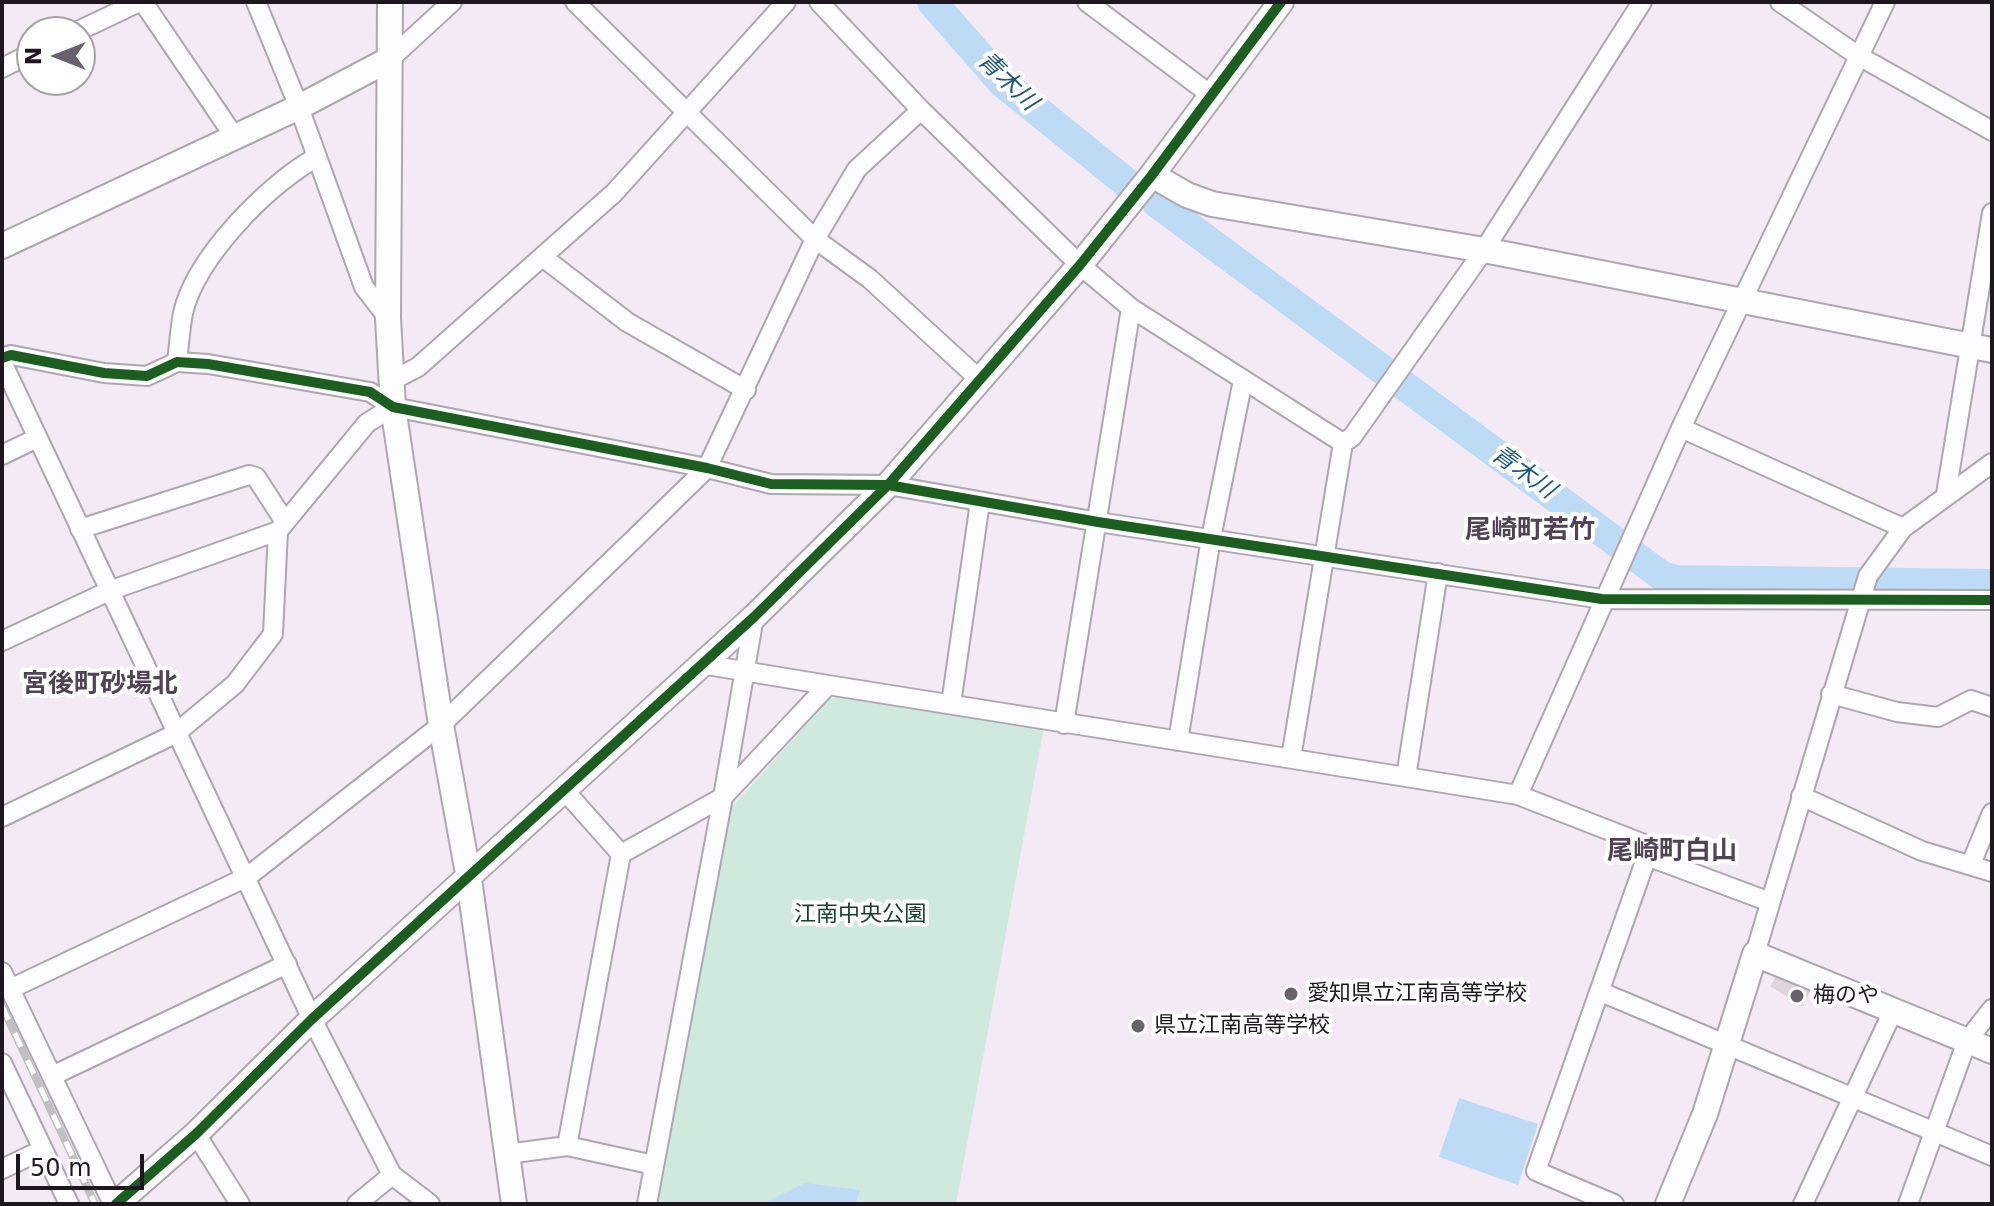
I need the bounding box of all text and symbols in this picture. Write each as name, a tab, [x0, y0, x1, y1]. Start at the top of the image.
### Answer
north arrow	[16, 16, 96, 96]
text: N	[21, 47, 46, 65]
water label: 青木川	[971, 47, 1043, 117]
water label: 青木川	[1485, 440, 1561, 506]
district label: 尾崎町若竹	[1465, 515, 1595, 547]
district label: 宮後町砂場北	[22, 669, 178, 701]
district label: 尾崎町白山	[1607, 836, 1737, 868]
park label: 江南中央公園	[794, 902, 926, 928]
place label: 愛知県立江南高等学校	[1307, 981, 1527, 1007]
place label: 梅のや	[1813, 983, 1879, 1009]
marker: 愛知県立江南高等学校	[1282, 985, 1300, 1003]
marker: 梅のや	[1788, 987, 1806, 1005]
place label: 県立江南高等学校	[1154, 1013, 1330, 1039]
marker: 県立江南高等学校	[1129, 1017, 1147, 1035]
scale bar	[20, 1138, 148, 1188]
text: 50 m	[30, 1154, 92, 1182]

